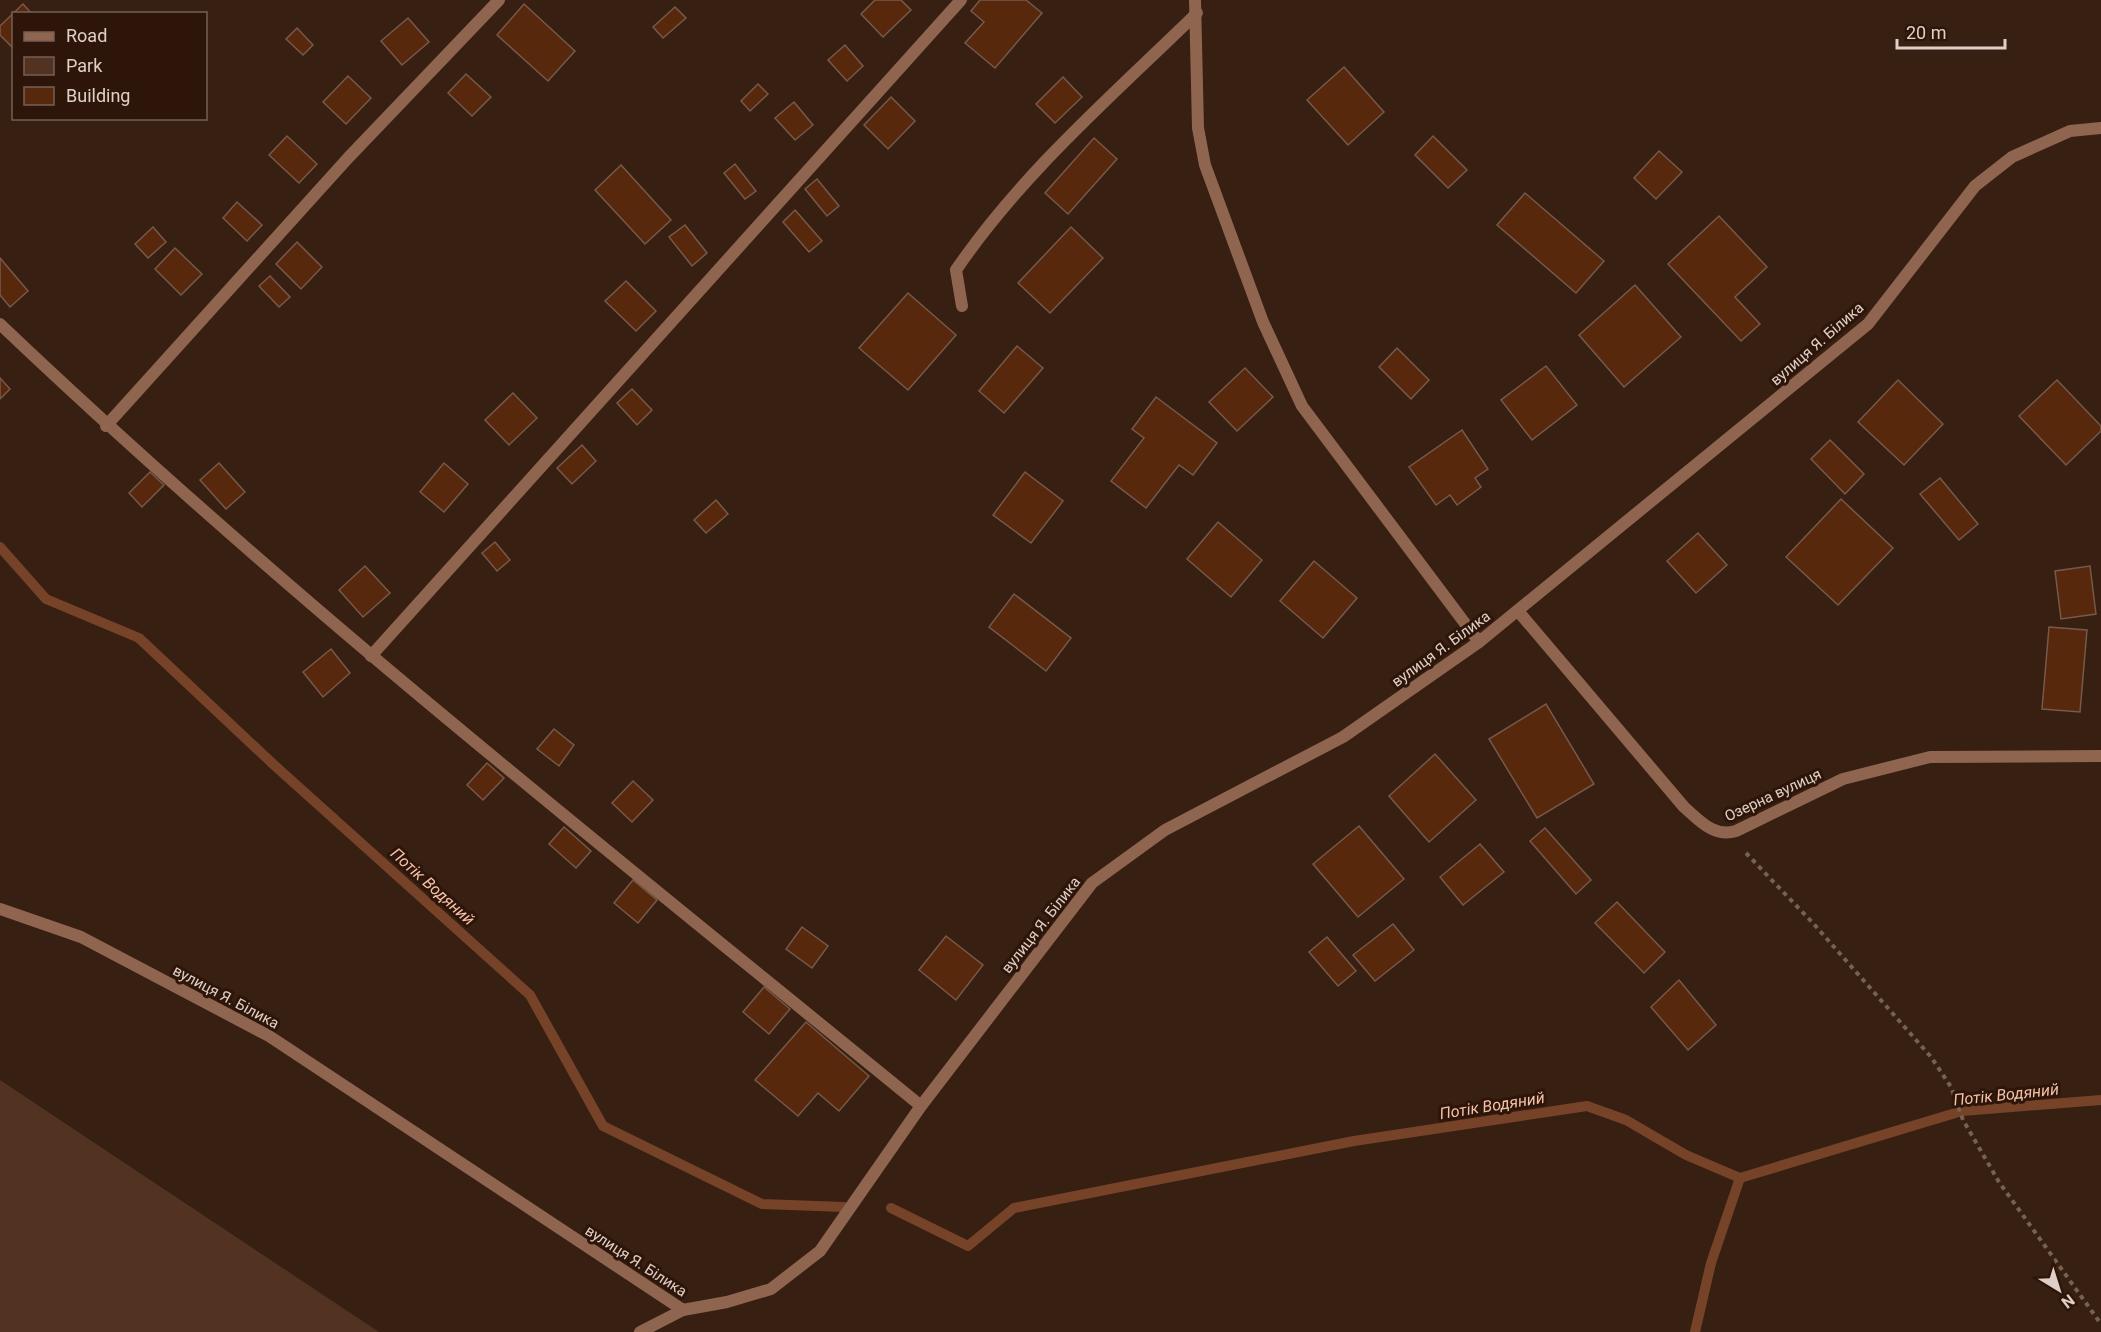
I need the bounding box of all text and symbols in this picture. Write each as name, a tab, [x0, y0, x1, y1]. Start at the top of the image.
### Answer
legend	[12, 12, 207, 120]
scale bar	[1897, 12, 2005, 50]
text: 20 m	[1906, 22, 1946, 43]
text: Road	[66, 25, 107, 46]
text: Park	[66, 55, 103, 76]
text: Building	[66, 85, 130, 106]
street label: вулиця Я. Білика	[1767, 299, 1867, 389]
street label: вулиця Я. Білика	[1388, 607, 1494, 691]
street label: Озерна вулиця	[1722, 765, 1824, 825]
water label: Потік Водяний	[387, 844, 478, 929]
street label: вулиця Я. Білика	[998, 873, 1084, 977]
street label: вулиця Я. Білика	[170, 961, 282, 1033]
water label: Потік Водяний	[1952, 1080, 2060, 1109]
water label: Потік Водяний	[1438, 1088, 1546, 1123]
street label: вулиця Я. Білика	[582, 1221, 690, 1301]
north arrow	[2029, 1260, 2089, 1320]
text: N	[2058, 1290, 2078, 1312]

